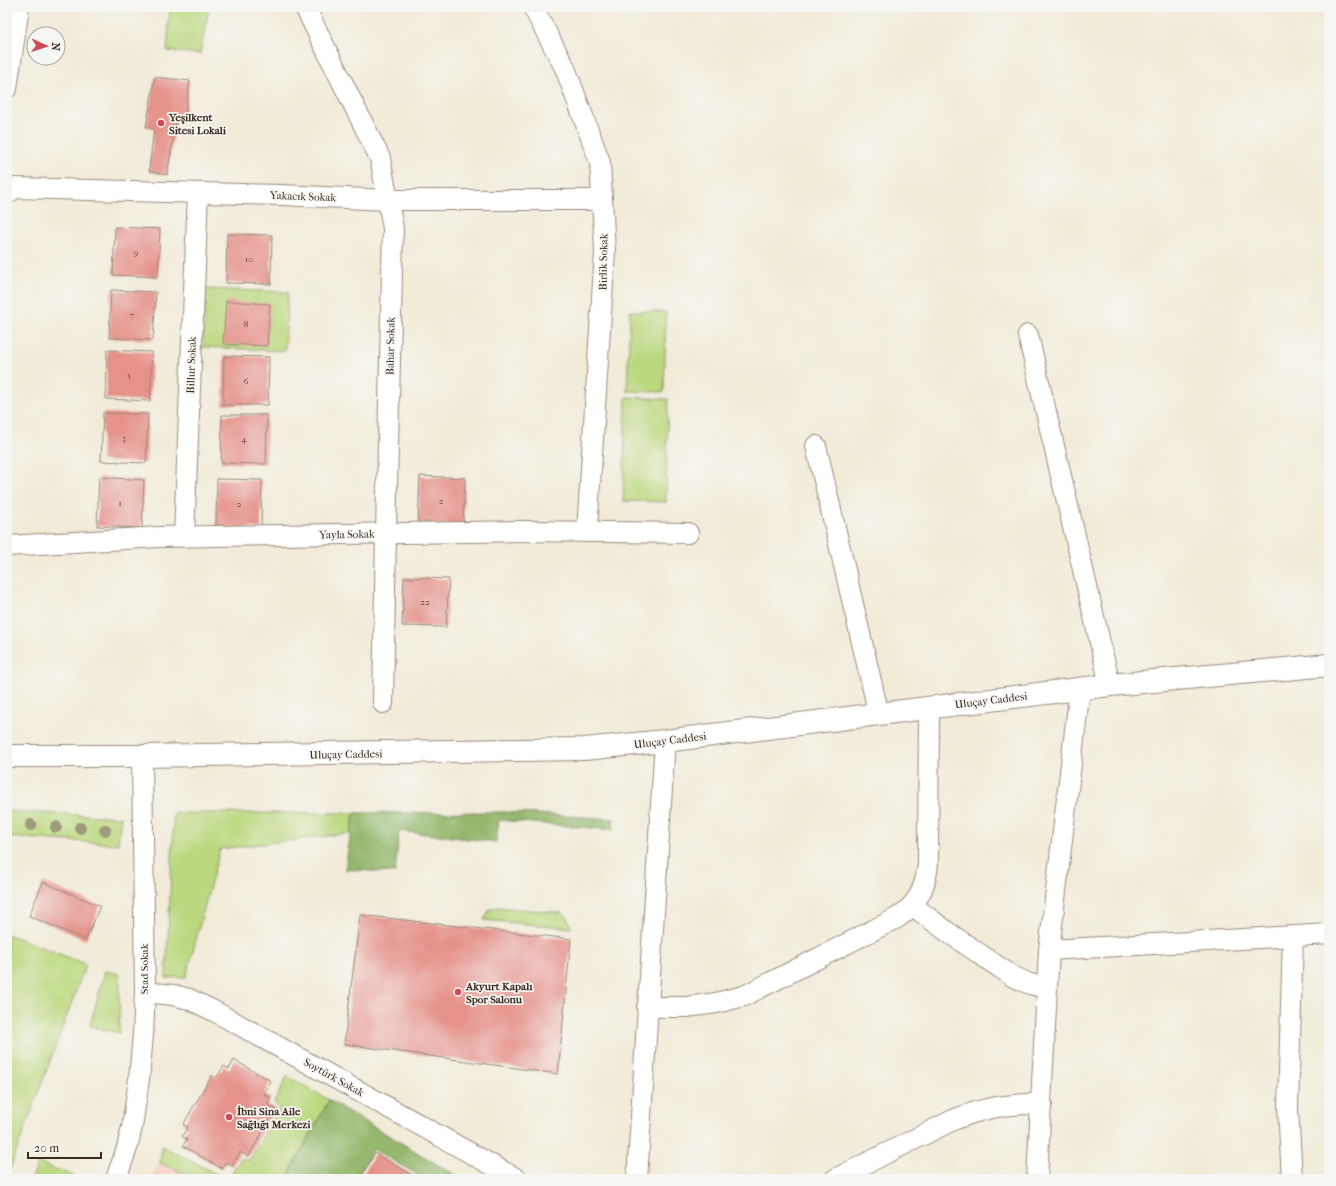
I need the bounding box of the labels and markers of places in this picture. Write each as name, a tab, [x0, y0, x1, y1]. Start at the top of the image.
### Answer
place label: Yeşilkent Sitesi Lokali	[168, 111, 227, 137]
marker: Yeşilkent Sitesi Lokali	[156, 118, 166, 128]
place label: Akyurt Kapalı Spor Salonu	[465, 980, 533, 1006]
marker: Akyurt Kapalı Spor Salonu	[453, 987, 463, 997]
place label: İbni Sina Aile Sağlığı Merkezi	[237, 1105, 311, 1131]
marker: İbni Sina Aile Sağlığı Merkezi	[224, 1112, 234, 1122]

